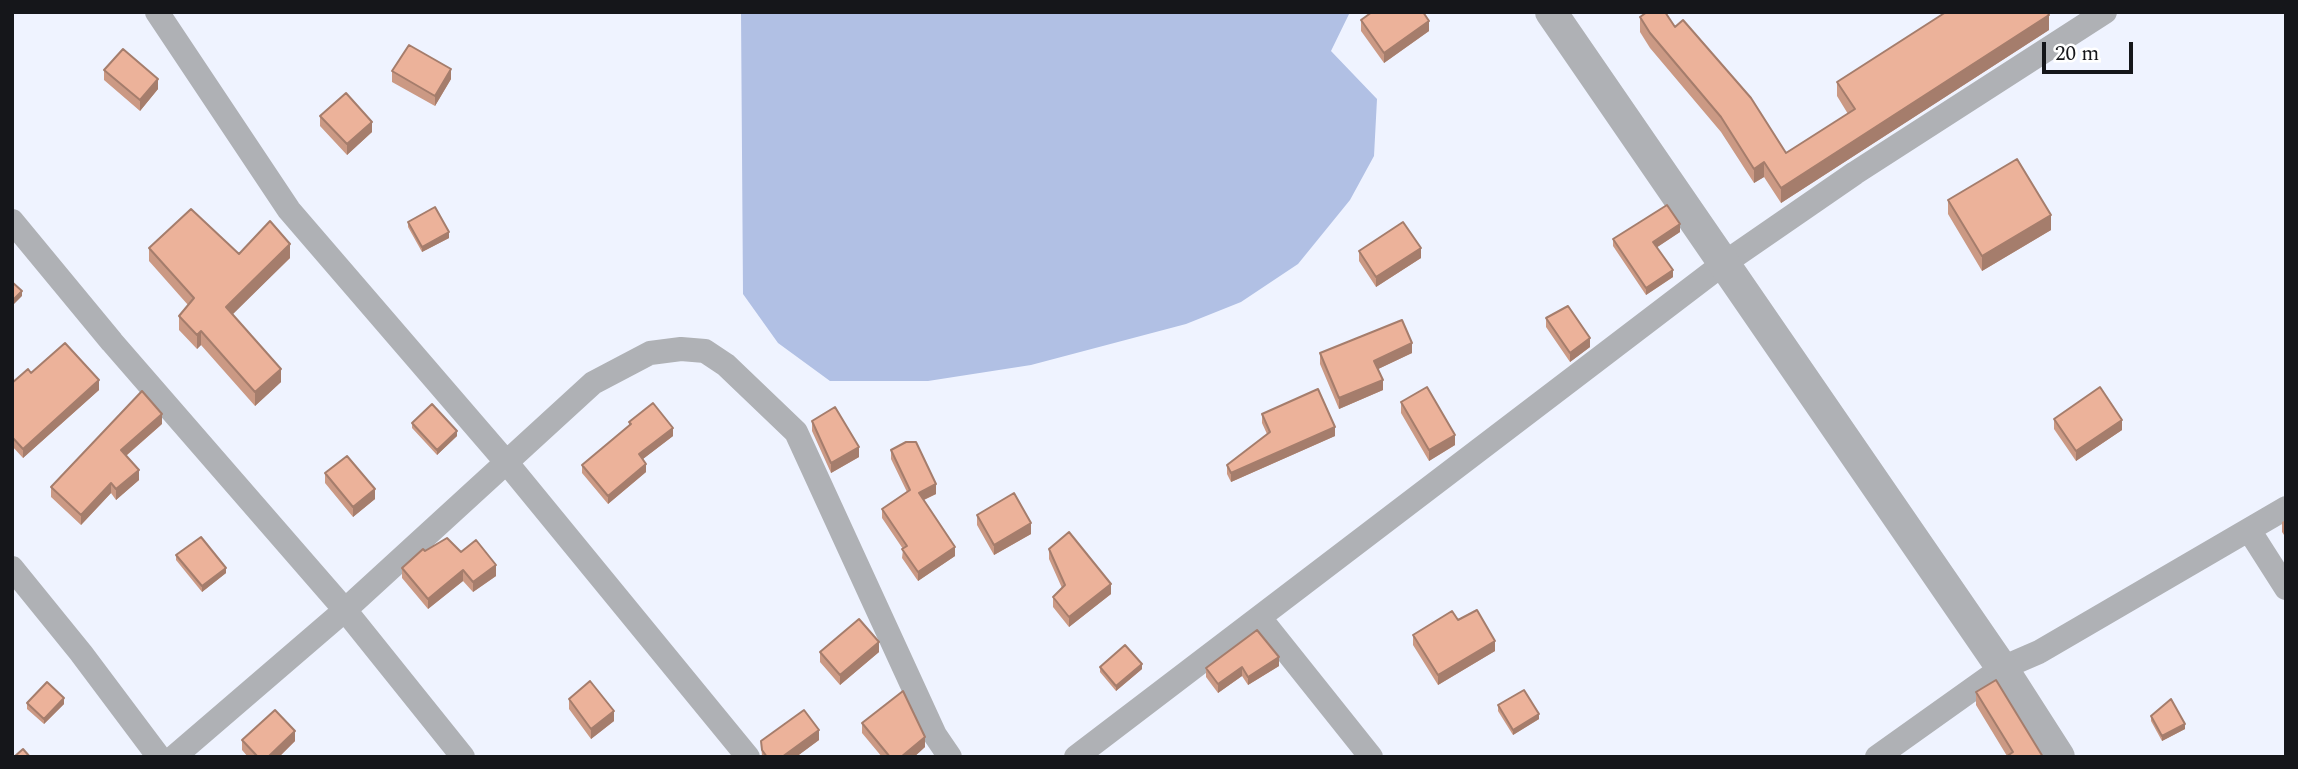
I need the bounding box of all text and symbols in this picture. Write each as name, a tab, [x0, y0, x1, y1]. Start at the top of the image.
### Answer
scale bar	[2046, 28, 2137, 72]
text: 20 m	[2055, 38, 2099, 70]

